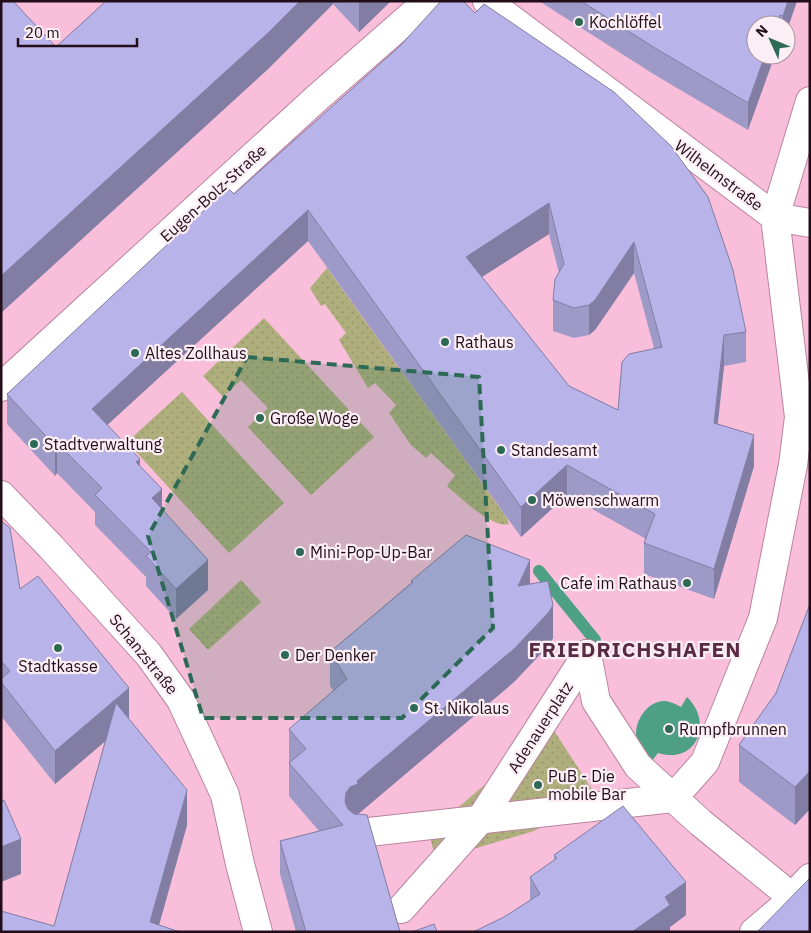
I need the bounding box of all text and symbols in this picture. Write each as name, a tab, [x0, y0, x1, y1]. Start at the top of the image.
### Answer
place label: Kochlöffel	[589, 12, 662, 32]
scale bar	[18, 15, 136, 47]
north arrow	[746, 15, 796, 65]
marker: Kochlöffel	[573, 16, 585, 28]
text: N	[752, 21, 772, 41]
text: 20 m	[25, 23, 60, 42]
street label: Wilhelmstraße	[671, 135, 767, 215]
street label: Eugen-Bolz-Straße	[156, 140, 270, 246]
place label: Rathaus	[455, 332, 514, 352]
marker: Rathaus	[439, 336, 451, 348]
place label: Altes Zollhaus	[145, 343, 247, 363]
marker: Altes Zollhaus	[129, 347, 141, 359]
place label: Große Woge	[270, 408, 359, 428]
marker: Große Woge	[254, 412, 266, 424]
place label: Stadtverwaltung	[44, 434, 163, 454]
marker: Stadtverwaltung	[28, 438, 40, 450]
place label: Standesamt	[511, 440, 598, 460]
marker: Standesamt	[495, 444, 507, 456]
place label: Möwenschwarm	[542, 490, 659, 510]
marker: Möwenschwarm	[526, 494, 538, 506]
place label: Mini-Pop-Up-Bar	[310, 542, 432, 562]
marker: Mini-Pop-Up-Bar	[294, 546, 306, 558]
place label: Cafe im Rathaus	[560, 573, 677, 593]
marker: Cafe im Rathaus	[681, 577, 693, 589]
street label: Schanzstraße	[105, 610, 183, 699]
district label: FRIEDRICHSHAFEN	[529, 635, 741, 663]
marker: Stadtkasse	[52, 642, 64, 654]
place label: Der Denker	[295, 645, 376, 665]
marker: Der Denker	[279, 649, 291, 661]
place label: Stadtkasse	[18, 656, 98, 676]
street label: Adenauerplatz	[503, 678, 577, 776]
place label: St. Nikolaus	[424, 698, 509, 718]
marker: St. Nikolaus	[408, 702, 420, 714]
place label: Rumpfbrunnen	[679, 719, 787, 739]
marker: Rumpfbrunnen	[663, 723, 675, 735]
place label: PuB - Die mobile Bar	[548, 766, 626, 804]
marker: PuB - Die mobile Bar	[532, 779, 544, 791]

